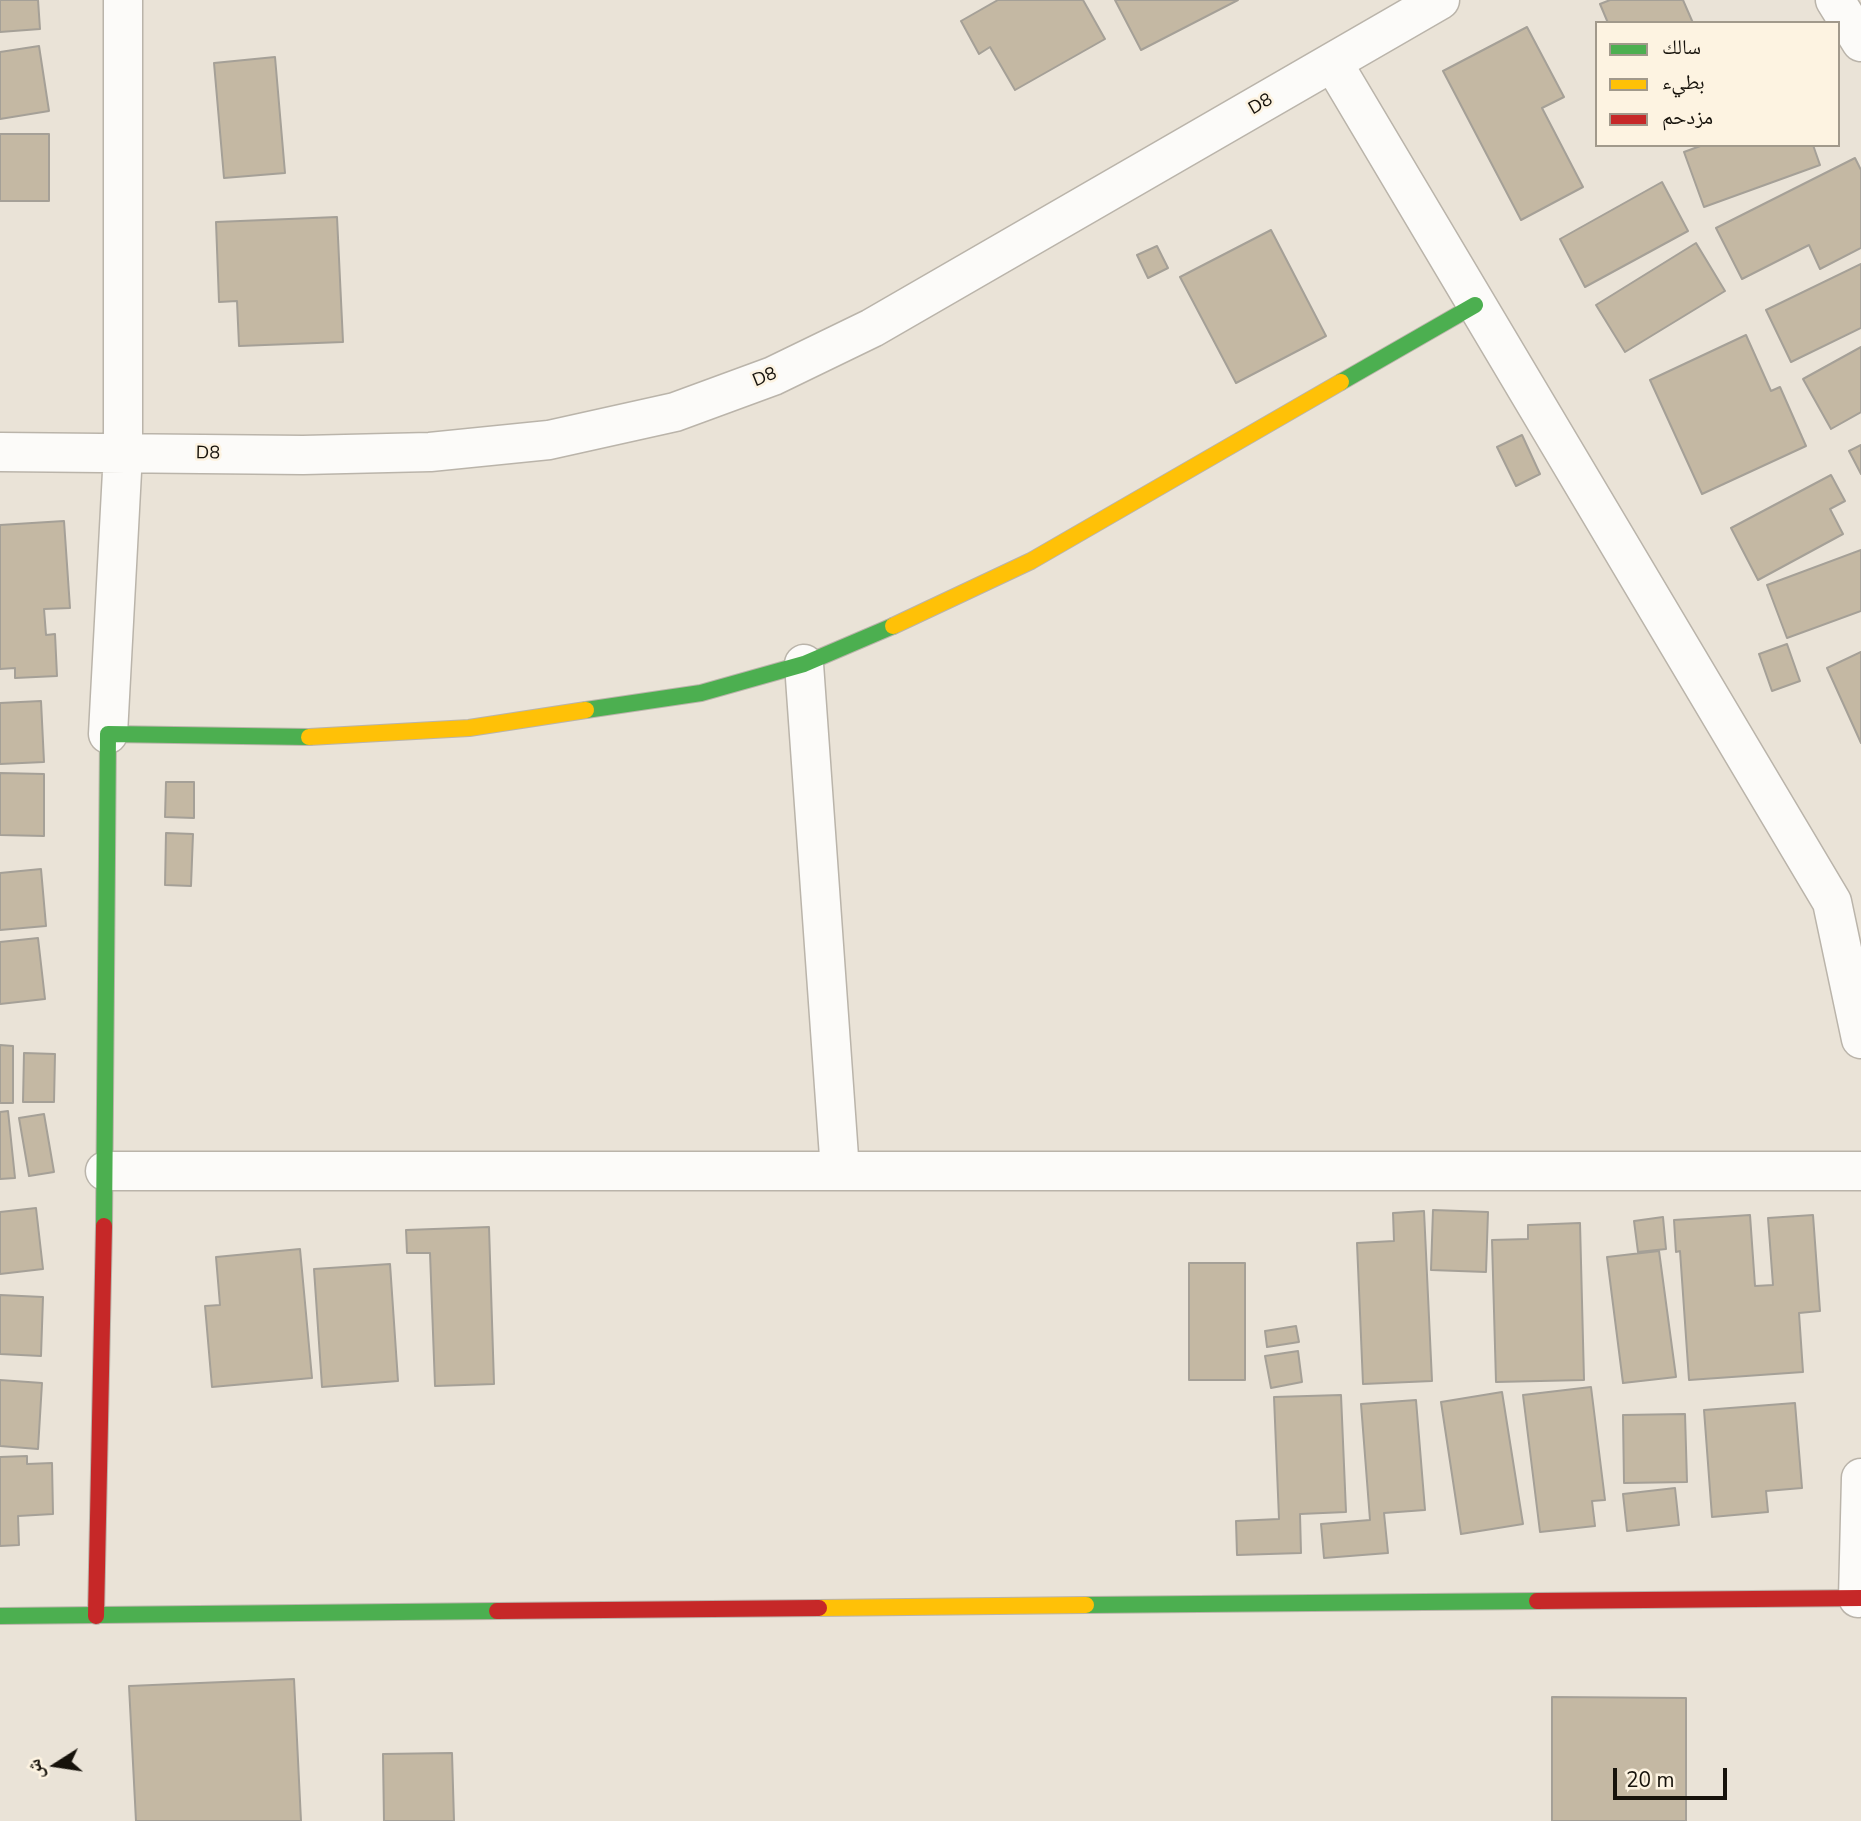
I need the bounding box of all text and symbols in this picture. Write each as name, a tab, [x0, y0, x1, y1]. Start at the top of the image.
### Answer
legend	[1595, 21, 1840, 147]
text: سالك	[1662, 33, 1701, 61]
text: بطيء	[1662, 68, 1705, 96]
street label: D8	[1245, 90, 1277, 120]
text: مزدحم	[1662, 103, 1713, 131]
street label: D8	[750, 363, 780, 393]
street label: D8	[196, 443, 220, 465]
north arrow	[21, 1730, 91, 1800]
scale bar	[1616, 1755, 1730, 1799]
text: ش	[21, 1757, 50, 1782]
text: 20 m	[1626, 1766, 1675, 1794]

